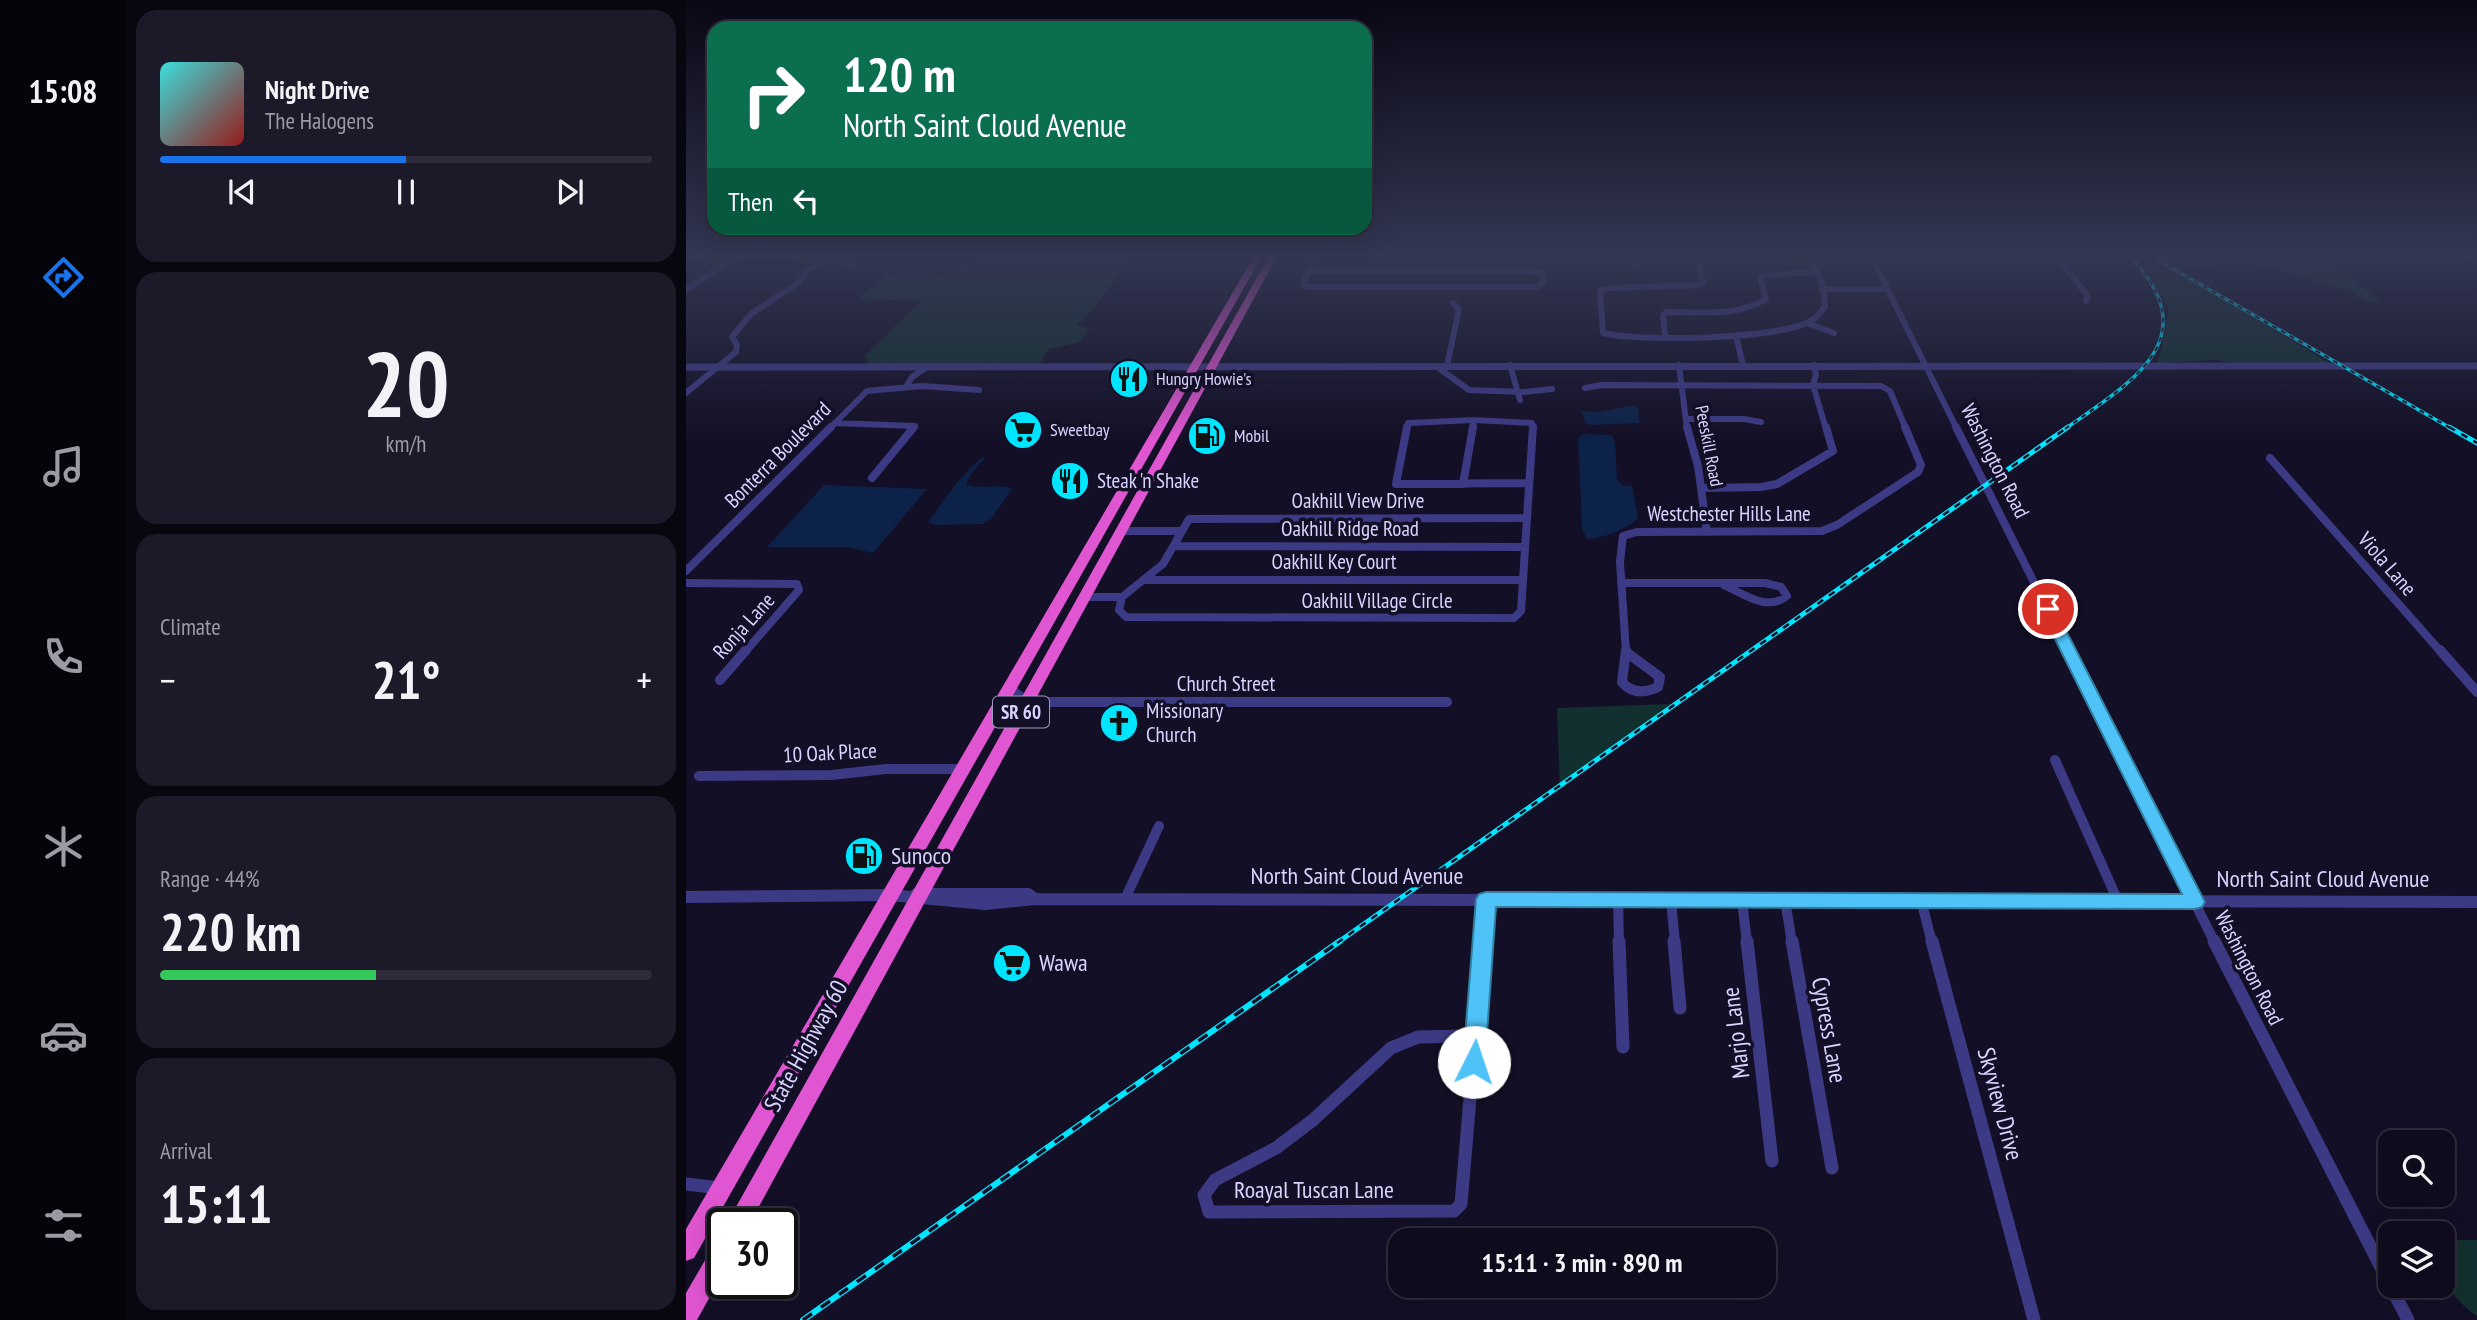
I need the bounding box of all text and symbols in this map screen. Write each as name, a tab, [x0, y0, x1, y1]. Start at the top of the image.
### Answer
text: 120 m	[843, 42, 956, 106]
icon: right	[728, 49, 819, 140]
text: 15:08	[28, 70, 98, 112]
text: Night Drive	[265, 73, 370, 106]
text: North Saint Cloud Avenue	[843, 104, 1127, 146]
text: The Halogens	[265, 106, 374, 135]
icon: previous	[223, 173, 261, 211]
icon: pause	[387, 173, 425, 211]
icon: next	[551, 173, 589, 211]
icon: left	[787, 182, 825, 220]
text: Then	[728, 185, 773, 218]
icon: directions	[39, 253, 88, 302]
text: 20	[363, 324, 450, 442]
restaurant icon: Hungry Howie's	[1108, 358, 1150, 400]
place label: Hungry Howie's	[1156, 367, 1252, 390]
street label: Bonterra Boulevard	[719, 396, 837, 514]
street label: Washington Road	[1955, 399, 2036, 523]
street label: Peeskill Road	[1690, 403, 1729, 488]
supermarket icon: Sweetbay	[1002, 409, 1044, 451]
fuel station icon: Mobil	[1186, 415, 1228, 457]
place label: Sweetbay	[1050, 418, 1110, 441]
place label: Mobil	[1234, 424, 1270, 447]
text: km/h	[386, 429, 426, 458]
icon: music	[39, 442, 88, 491]
restaurant icon: Steak 'n Shake	[1049, 460, 1091, 502]
place label: Steak 'n Shake	[1097, 467, 1199, 494]
street label: Oakhill View Drive	[1292, 487, 1425, 514]
street label: Westchester Hills Lane	[1647, 500, 1811, 527]
street label: Oakhill Ridge Road	[1281, 515, 1419, 542]
street label: Viola Lane	[2352, 525, 2422, 601]
street label: Oakhill Key Court	[1272, 548, 1397, 575]
pin	[2018, 579, 2078, 639]
street label: Ronja Lane	[707, 587, 780, 664]
street label: Oakhill Village Circle	[1301, 587, 1453, 614]
icon: arrive	[2029, 590, 2067, 628]
text: Climate	[160, 612, 221, 641]
icon: phone	[39, 632, 88, 681]
text: 21°	[372, 646, 440, 713]
text: −	[160, 655, 176, 704]
text: +	[636, 655, 652, 704]
street label: Church Street	[1177, 670, 1275, 697]
road number: SR 60	[993, 696, 1049, 727]
place label: Missionary Church	[1146, 697, 1223, 748]
church icon: Missionary Church	[1098, 702, 1140, 744]
street label: 10 Oak Place	[782, 737, 878, 768]
icon: climate	[39, 822, 88, 871]
fuel station icon: Sunoco	[843, 835, 885, 877]
place label: Sunoco	[891, 840, 951, 871]
street label: North Saint Cloud Avenue	[1251, 860, 1463, 891]
street label: North Saint Cloud Avenue	[2217, 863, 2429, 894]
text: Range · 44%	[160, 864, 260, 893]
text: 220 km	[160, 898, 301, 965]
street label: Washington Road	[2209, 906, 2290, 1030]
supermarket icon: Wawa	[991, 942, 1033, 984]
place label: Wawa	[1039, 947, 1088, 978]
street label: Cypress Lane	[1805, 974, 1854, 1085]
street label: State Highway 60	[757, 975, 854, 1117]
street label: Marjo Lane	[1715, 986, 1756, 1080]
icon: car	[39, 1011, 88, 1060]
position arrow	[1437, 1025, 1511, 1099]
street label: Skyview Drive	[1971, 1044, 2030, 1164]
map controls	[2378, 1130, 2455, 1298]
button: search	[2378, 1130, 2455, 1207]
text: Arrival	[160, 1136, 212, 1165]
text: 15:11	[160, 1170, 272, 1237]
street label: Roayal Tuscan Lane	[1234, 1174, 1394, 1205]
icon: filters	[39, 1201, 88, 1250]
speed limit sign: 30	[707, 1208, 798, 1299]
button: layers	[2378, 1221, 2455, 1298]
text: 15:11 · 3 min · 890 m	[1482, 1246, 1682, 1279]

